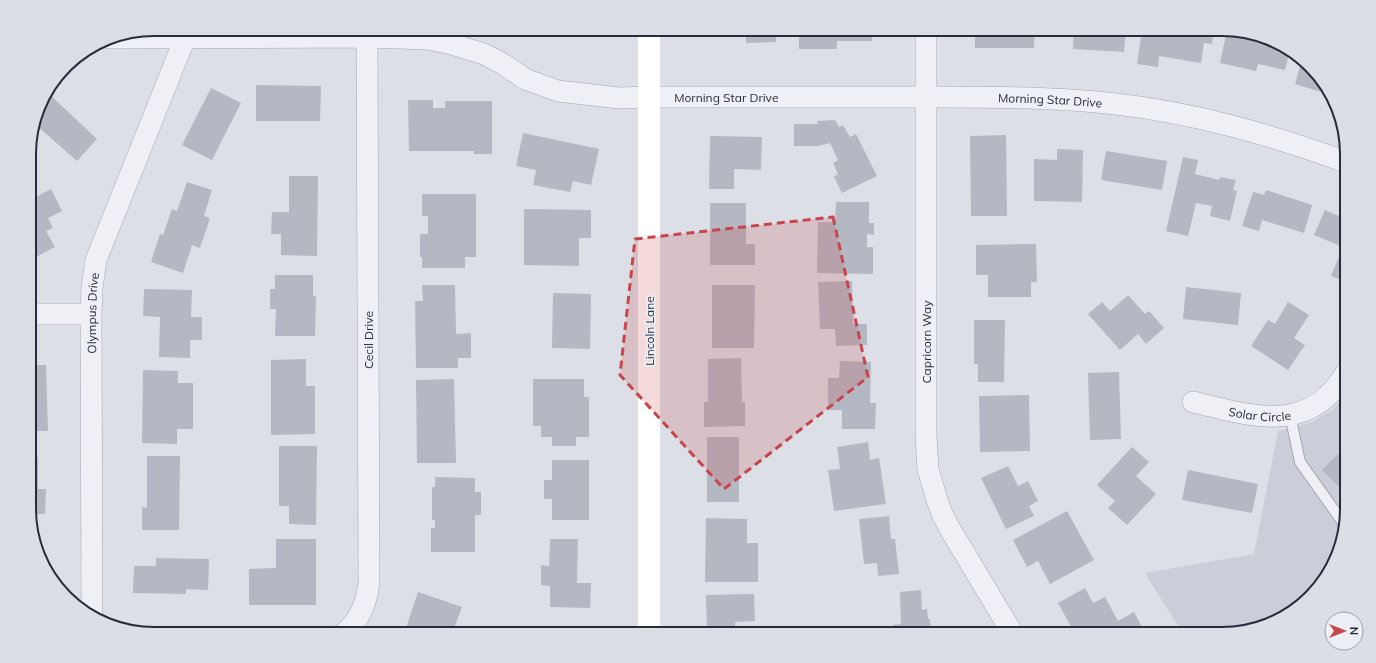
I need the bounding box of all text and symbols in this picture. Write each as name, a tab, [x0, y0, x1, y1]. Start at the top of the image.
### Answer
street label: Morning Star Drive	[674, 90, 778, 105]
street label: Morning Star Drive	[998, 90, 1103, 110]
street label: Olympus Drive	[83, 271, 102, 354]
street label: Lincoln Lane	[642, 296, 657, 366]
street label: Capricorn Way	[919, 300, 934, 383]
street label: Cecil Drive	[361, 311, 376, 369]
street label: Solar Circle	[1227, 403, 1292, 424]
north arrow	[1324, 611, 1364, 651]
text: N	[1347, 627, 1361, 635]

